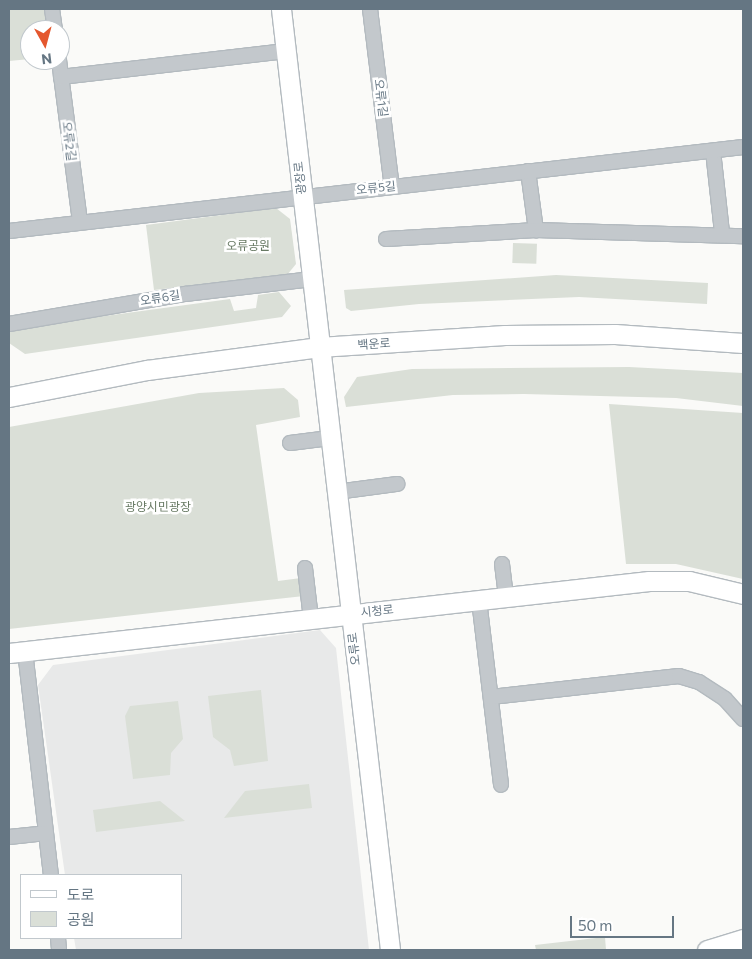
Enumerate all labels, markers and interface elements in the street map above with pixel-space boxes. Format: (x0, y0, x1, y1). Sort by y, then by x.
north arrow (20, 20, 70, 70)
text: N (41, 50, 53, 68)
street label: 오류1길 (372, 78, 390, 118)
street label: 오류2길 (59, 120, 79, 162)
street label: 광장로 (291, 161, 309, 195)
street label: 오류5길 (355, 179, 397, 197)
park label: 오류공원 (226, 239, 270, 253)
street label: 오류6길 (139, 288, 181, 308)
street label: 백운로 (357, 336, 391, 352)
park label: 광양시민광장 (125, 500, 191, 514)
street label: 시청로 (360, 602, 394, 620)
street label: 오류로 (345, 632, 363, 666)
legend (20, 874, 182, 939)
text: 도로 (67, 885, 95, 903)
scale bar (572, 906, 676, 938)
text: 공원 (67, 910, 95, 928)
text: 50 m (578, 916, 612, 934)

